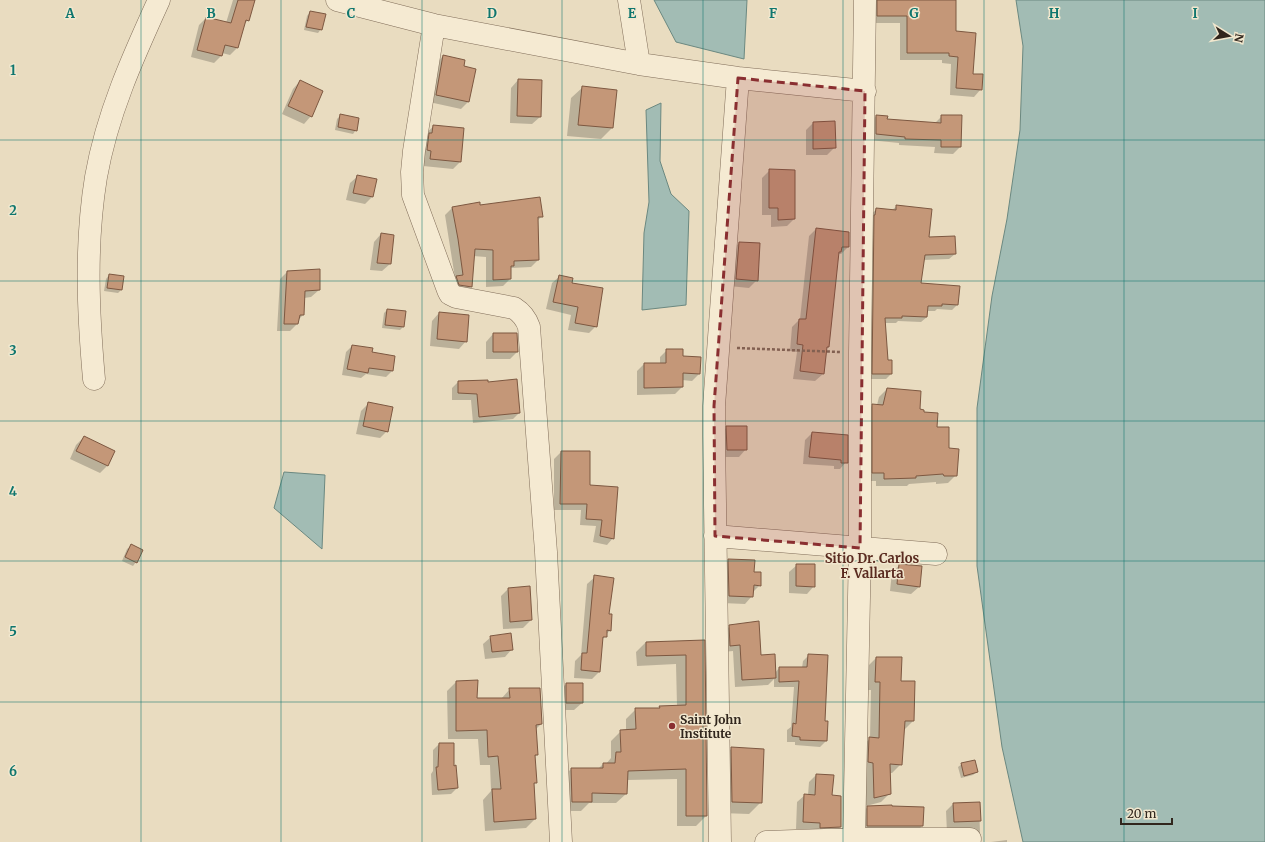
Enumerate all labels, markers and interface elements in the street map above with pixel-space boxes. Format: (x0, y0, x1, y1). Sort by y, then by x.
text: A (64, 5, 75, 22)
text: B (206, 5, 216, 22)
text: C (347, 5, 356, 22)
text: D (487, 5, 497, 22)
text: E (628, 5, 637, 22)
text: F (769, 5, 777, 22)
text: G (909, 5, 919, 22)
text: H (1049, 5, 1060, 22)
text: I (1192, 5, 1198, 22)
north arrow (1209, 16, 1249, 56)
text: N (1231, 32, 1247, 44)
text: 1 (10, 62, 16, 79)
text: 2 (9, 202, 17, 219)
text: 3 (9, 342, 17, 359)
text: 4 (9, 483, 18, 500)
district label: Sitio Dr. Carlos F. Vallarta (825, 550, 920, 582)
text: 5 (9, 623, 17, 640)
place label: Saint John Institute (680, 712, 741, 741)
marker: Saint John Institute (667, 721, 677, 731)
text: 6 (9, 763, 17, 780)
scale bar (1121, 800, 1172, 826)
text: 20 m (1127, 806, 1156, 821)

